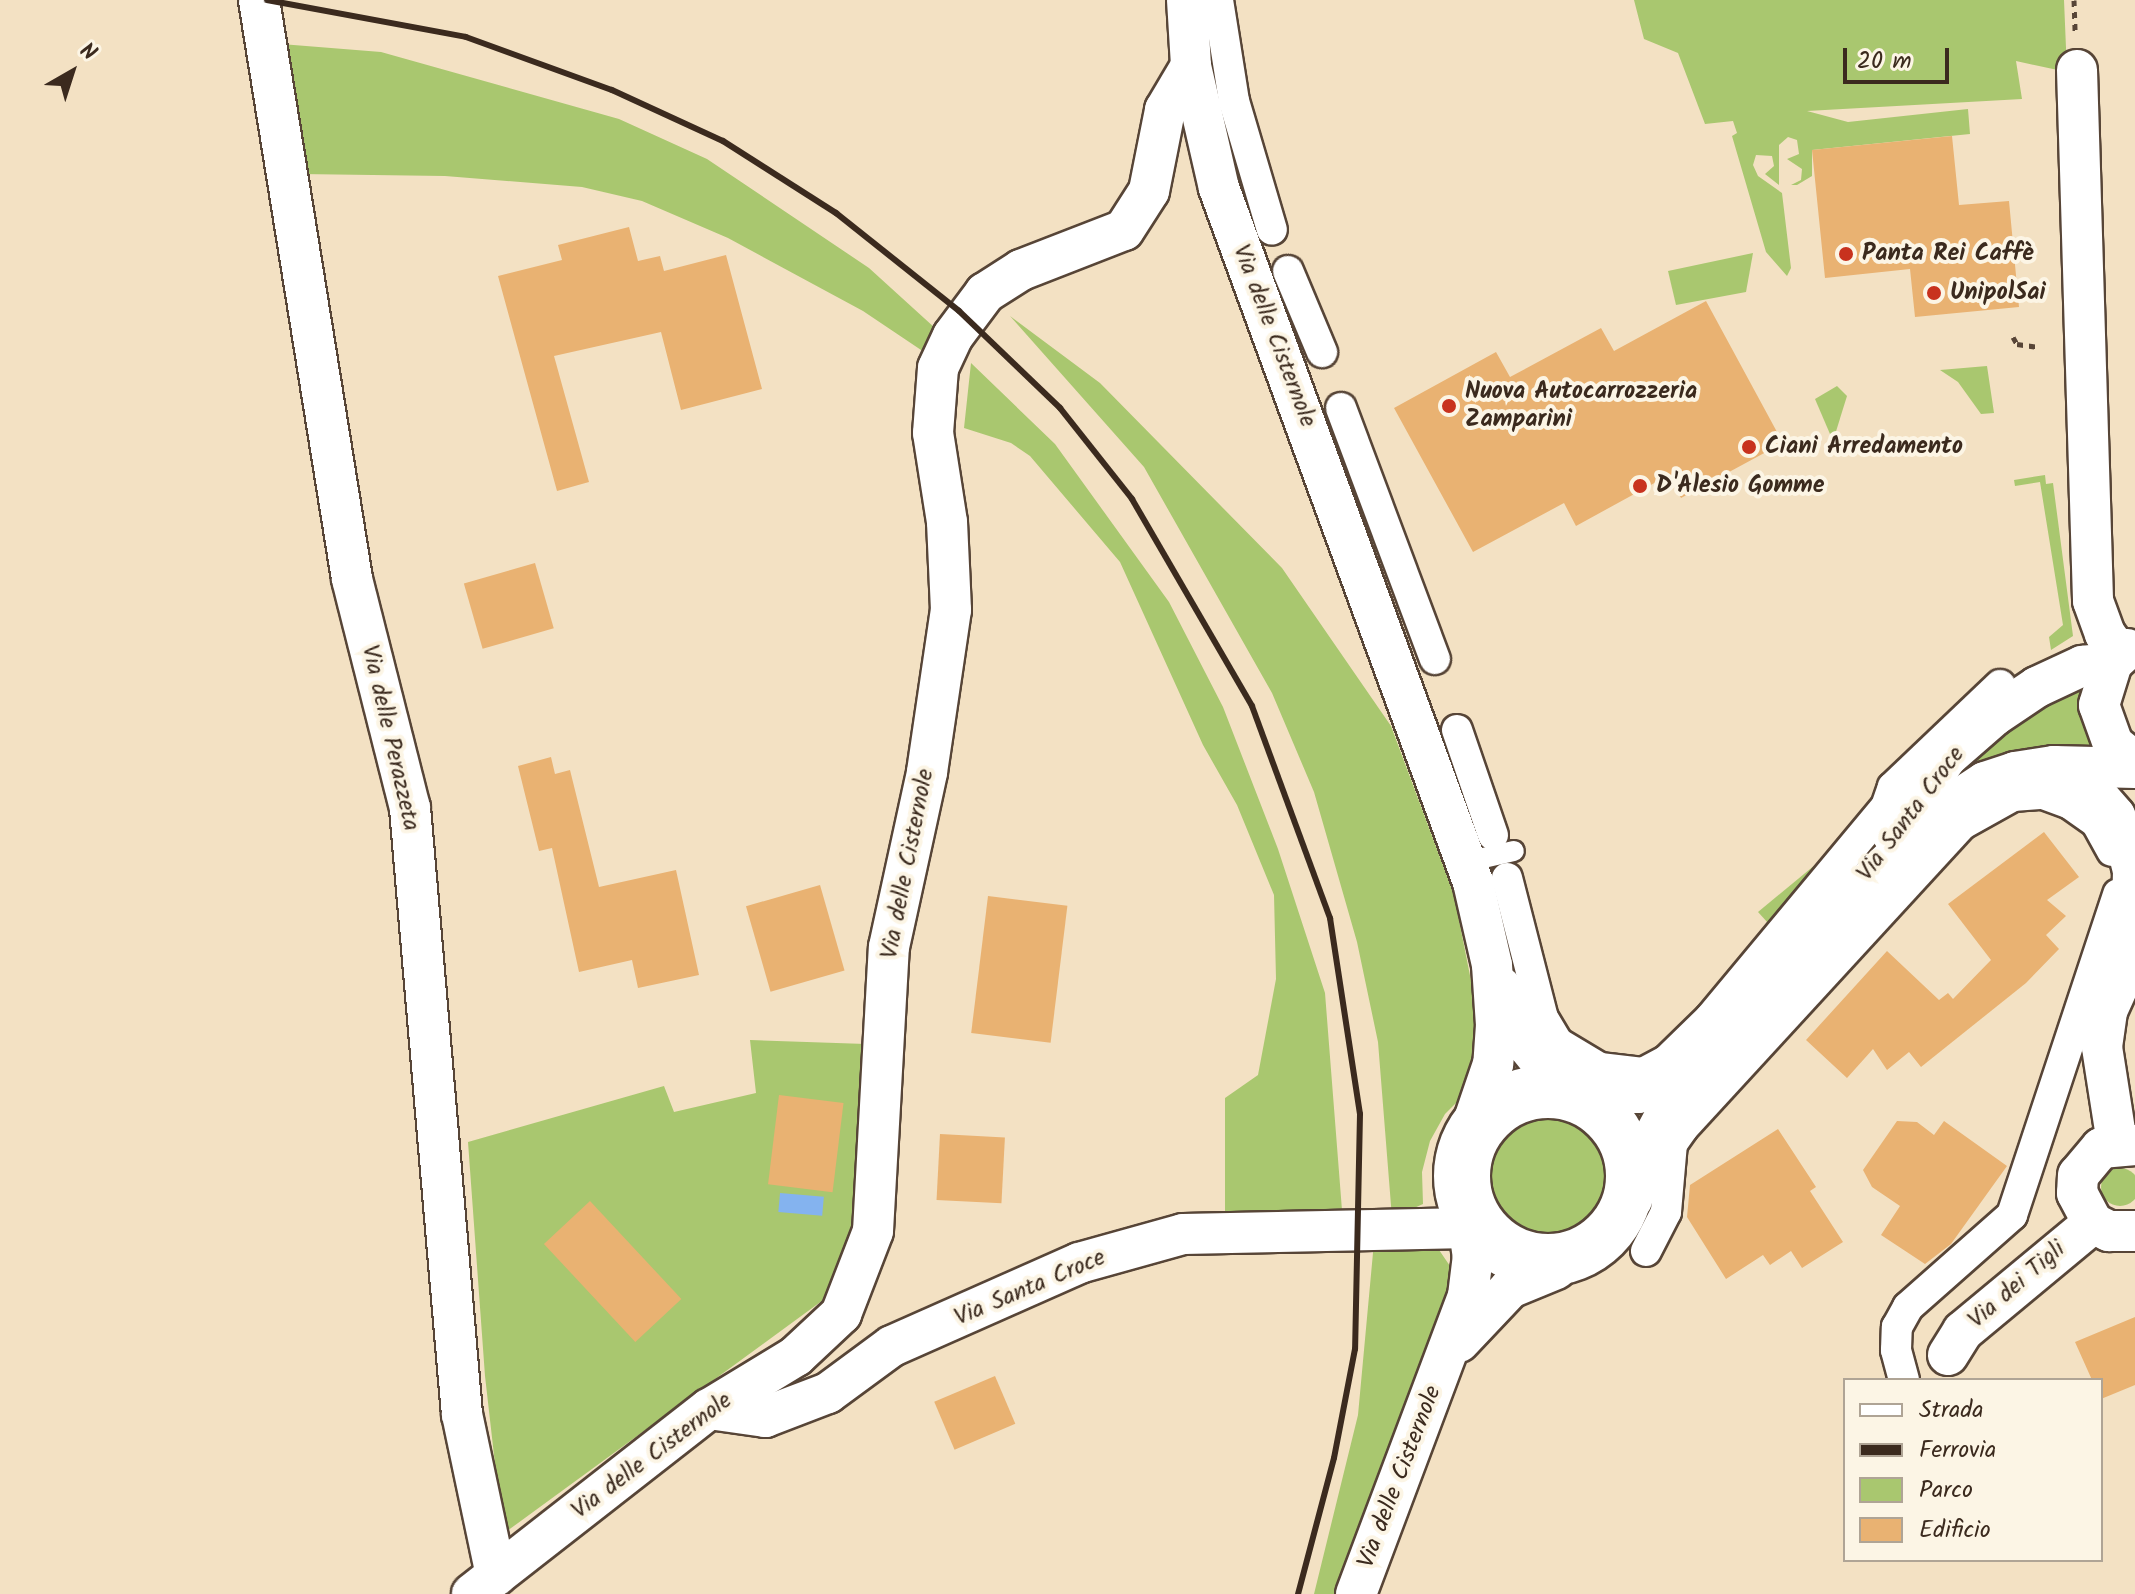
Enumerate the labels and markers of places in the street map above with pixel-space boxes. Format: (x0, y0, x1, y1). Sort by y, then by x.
place label: Panta Rei Caffè (1862, 240, 2033, 268)
marker: Panta Rei Caffè (1837, 245, 1855, 263)
place label: UnipolSai (1950, 279, 2046, 307)
marker: UnipolSai (1925, 284, 1943, 302)
place label: Nuova Autocarrozzeria Zamparini (1465, 378, 1697, 434)
marker: Nuova Autocarrozzeria Zamparini (1440, 397, 1458, 415)
place label: Ciani Arredamento (1765, 433, 1963, 461)
marker: Ciani Arredamento (1740, 438, 1758, 456)
place label: D'Alesio Gomme (1656, 472, 1824, 500)
marker: D'Alesio Gomme (1631, 477, 1649, 495)

